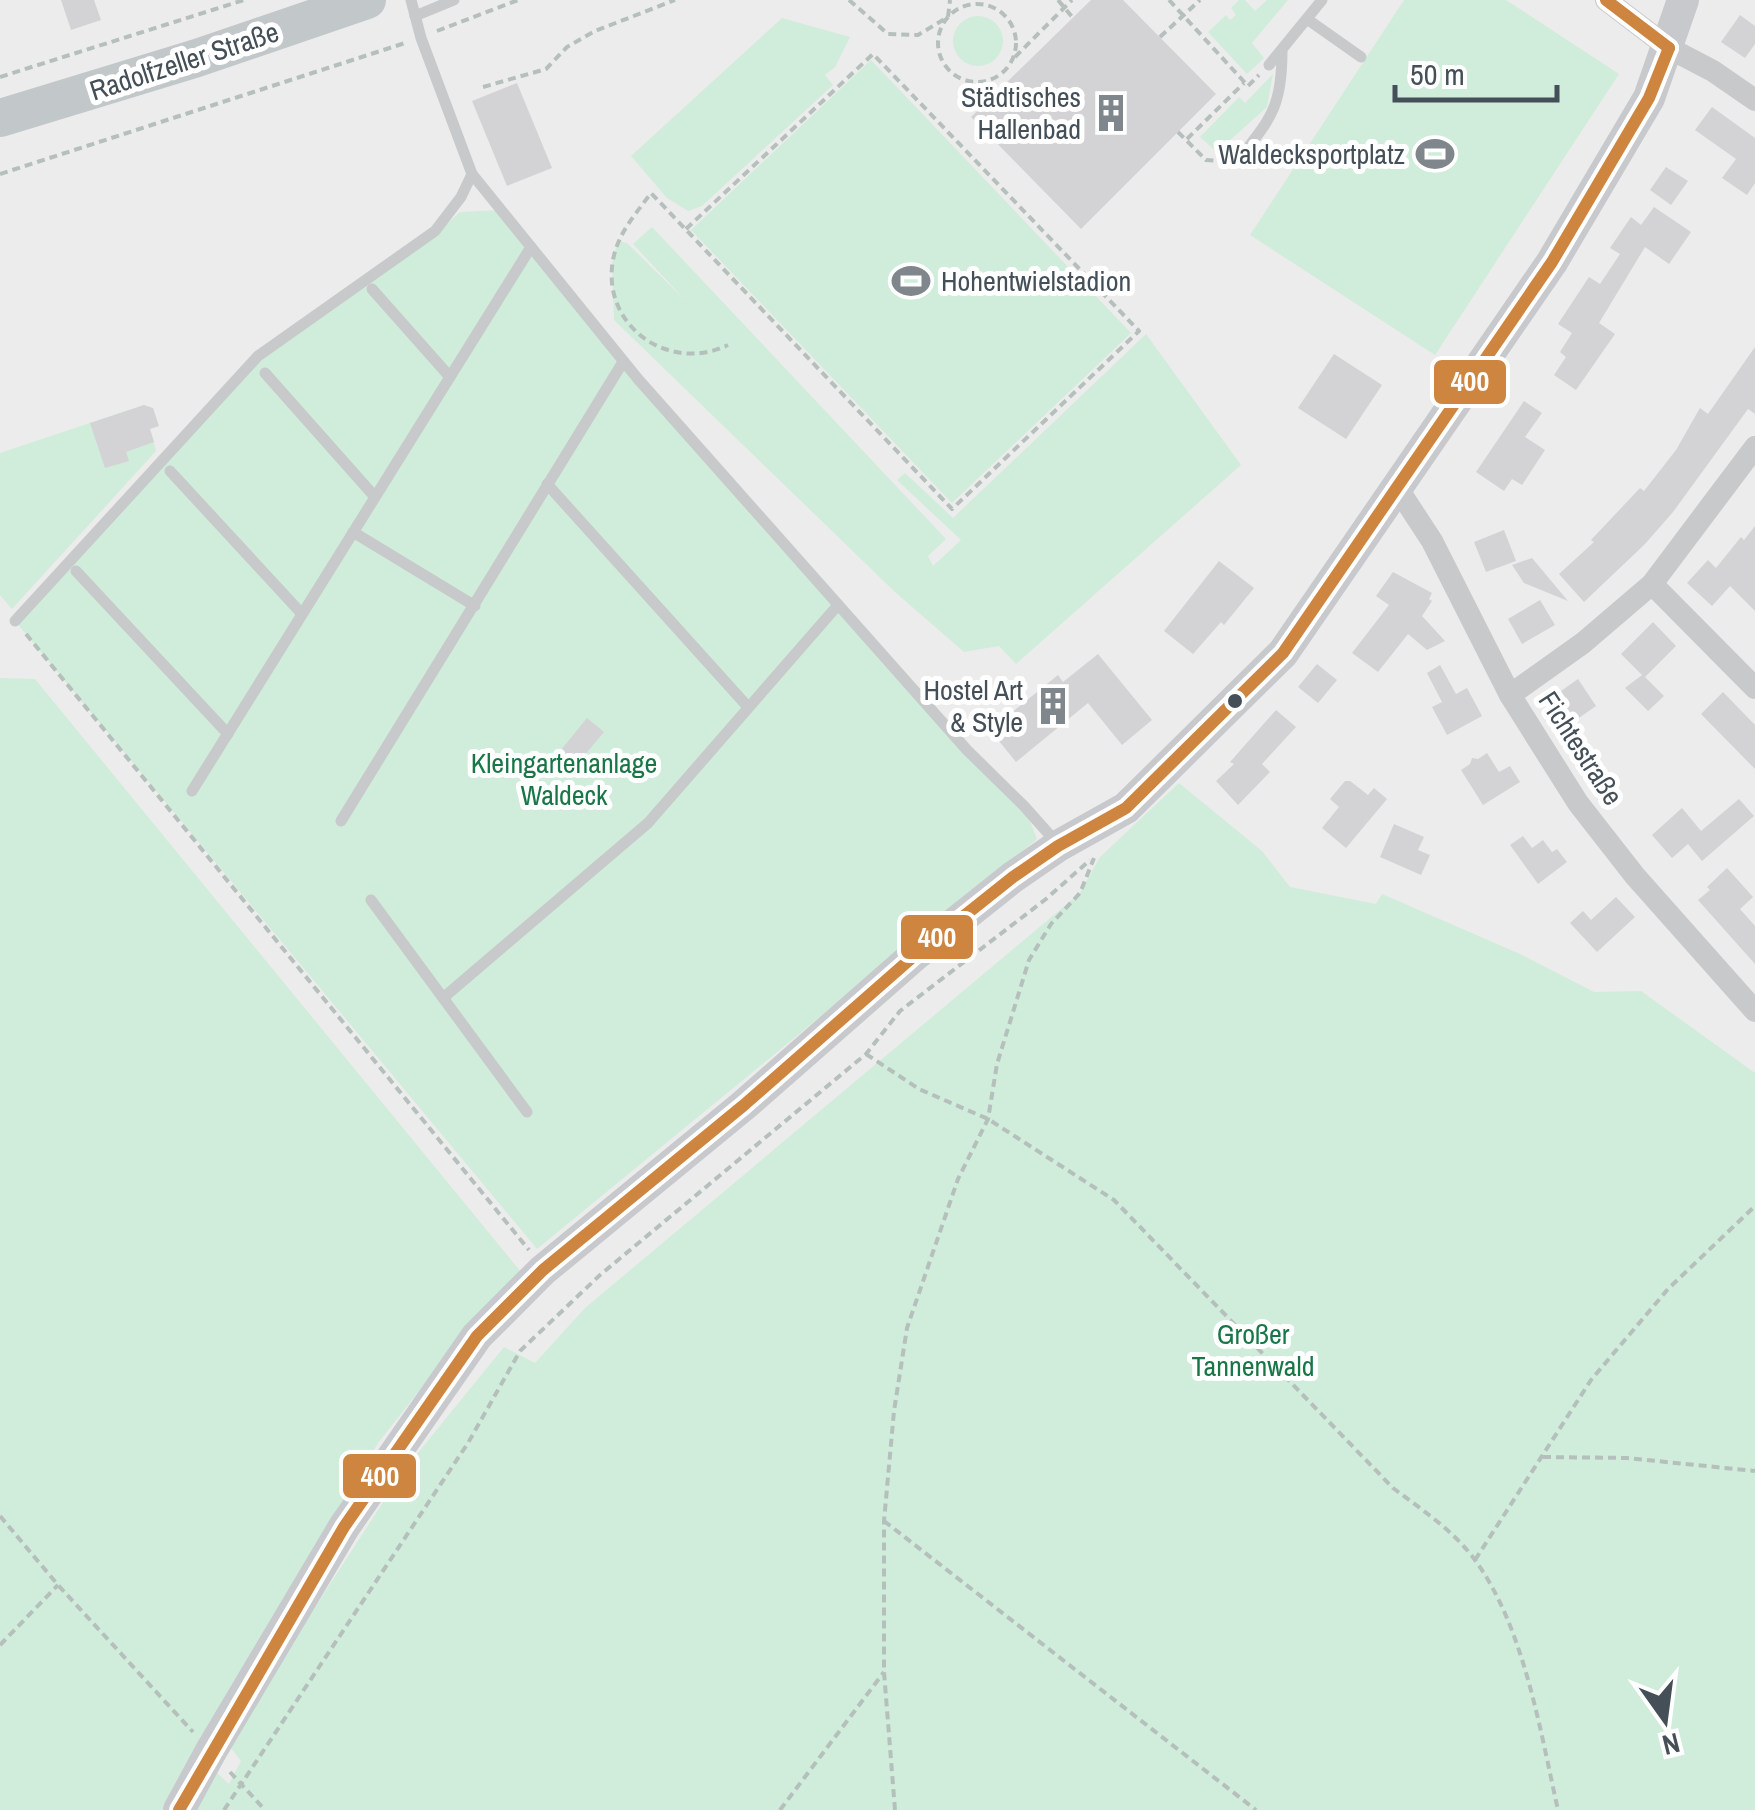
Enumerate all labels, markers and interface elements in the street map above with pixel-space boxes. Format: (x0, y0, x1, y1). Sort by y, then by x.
street label: Radolfzeller Straße (85, 13, 283, 109)
scale bar (1395, 40, 1558, 102)
text: 50 m (1410, 54, 1465, 94)
place label: Städtisches Hallenbad (961, 78, 1081, 148)
building icon: Städtisches Hallenbad (1090, 92, 1132, 134)
sports icon: Waldecksportplatz (1414, 133, 1456, 175)
place label: Waldecksportplatz (1218, 135, 1405, 173)
sports icon: Hohentwielstadion (890, 260, 932, 302)
place label: Hohentwielstadion (941, 262, 1131, 300)
line badge: 400 (1432, 358, 1508, 406)
text: 400 (1451, 362, 1489, 400)
place label: Hostel Art & Style (923, 671, 1023, 741)
street label: Fichtestraße (1530, 684, 1632, 812)
building icon: Hostel Art & Style (1032, 685, 1074, 727)
unlabelled marker (1225, 691, 1245, 711)
park label: Kleingartenanlage Waldeck (471, 744, 657, 814)
line badge: 400 (899, 913, 975, 961)
text: 400 (918, 918, 956, 956)
park label: Großer Tannenwald (1192, 1315, 1314, 1385)
line badge: 400 (341, 1452, 418, 1500)
text: 400 (361, 1457, 399, 1495)
north arrow (1615, 1670, 1715, 1770)
text: N (1658, 1724, 1684, 1765)

